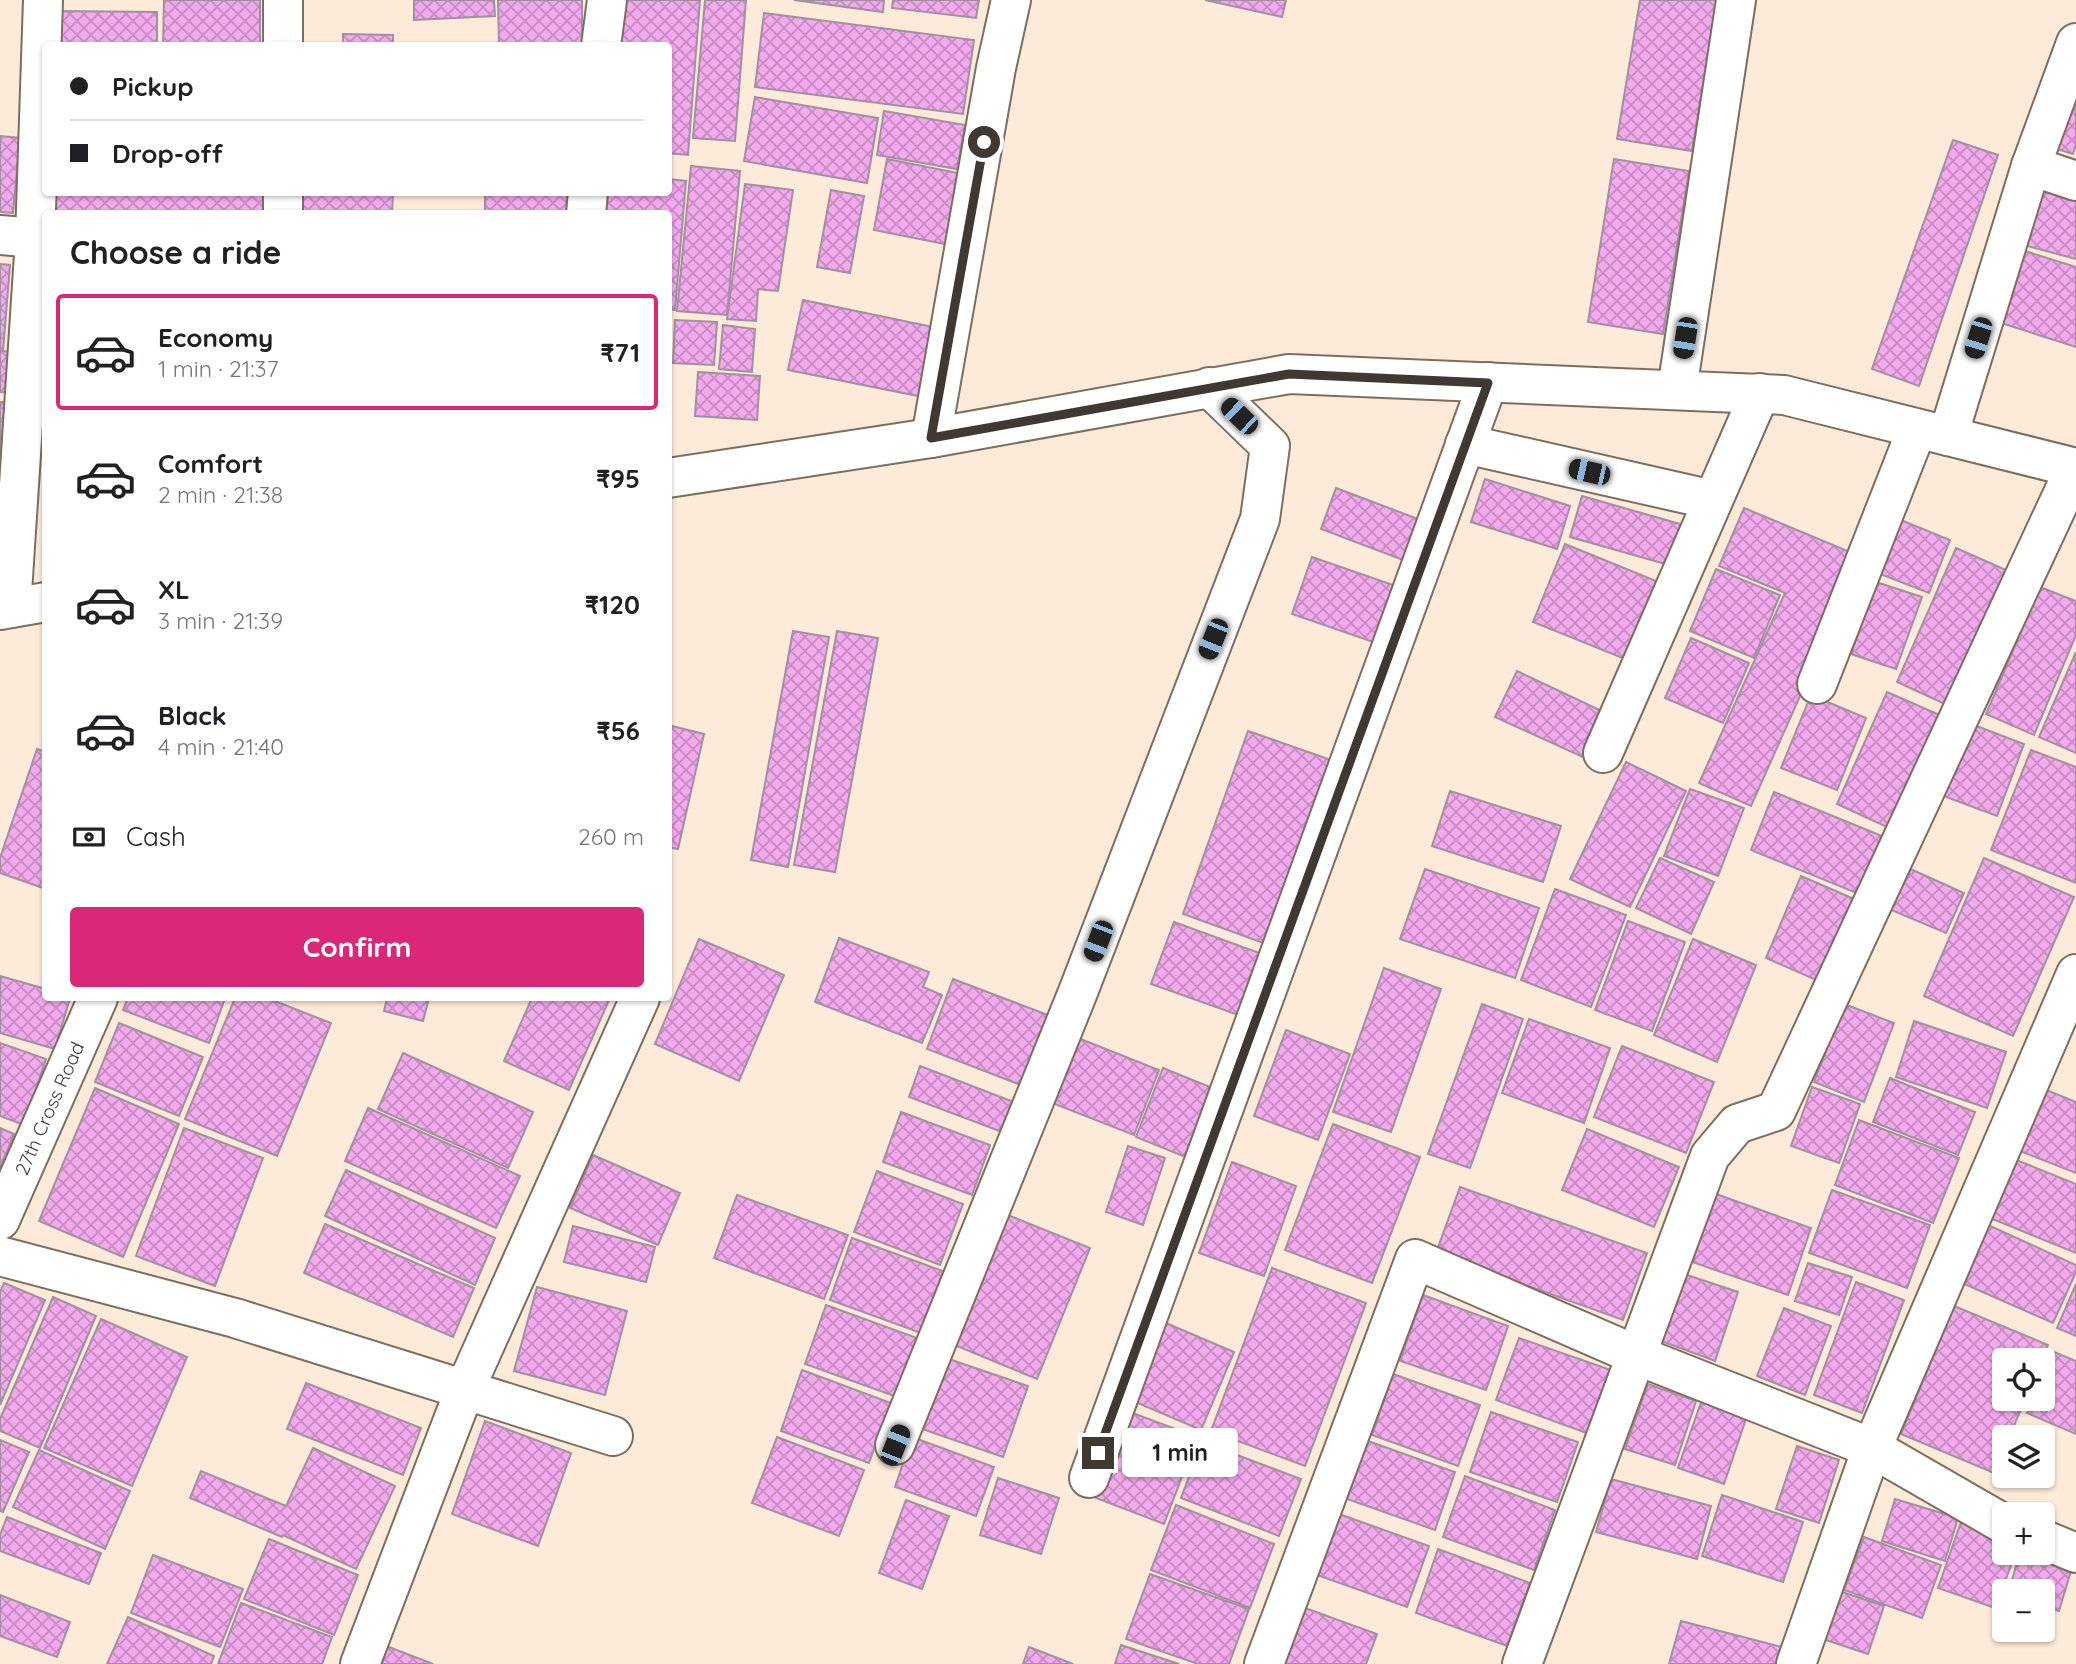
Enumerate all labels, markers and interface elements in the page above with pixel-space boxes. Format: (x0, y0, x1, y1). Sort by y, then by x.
text: Pickup (112, 70, 194, 103)
route start (968, 126, 1000, 158)
text: Drop-off (112, 137, 223, 170)
text: Choose a ride (70, 232, 282, 272)
car (1962, 315, 1995, 361)
car (1672, 316, 1699, 360)
icon: car (74, 321, 137, 384)
text: Economy (158, 321, 273, 354)
text: ₹71 (600, 336, 640, 369)
text: 1 min · 21:37 (158, 354, 278, 383)
car (1217, 394, 1262, 438)
icon: car (74, 447, 137, 510)
text: Comfort (158, 447, 263, 480)
car (1567, 457, 1612, 487)
text: ₹95 (596, 462, 640, 495)
text: 2 min · 21:38 (158, 480, 283, 509)
icon: car (74, 573, 137, 636)
text: XL (158, 573, 190, 606)
text: ₹120 (585, 588, 640, 621)
text: 3 min · 21:39 (158, 606, 283, 635)
car (1196, 616, 1231, 662)
icon: car (74, 699, 137, 762)
text: Black (158, 699, 227, 732)
text: ₹56 (596, 714, 640, 747)
text: 4 min · 21:40 (158, 732, 284, 761)
icon: cash (70, 818, 108, 856)
text: Cash (126, 820, 186, 853)
text: 260 m (578, 822, 644, 851)
button: Confirm (70, 907, 644, 987)
car (1081, 918, 1116, 964)
street label: 27th Cross Road (9, 1038, 89, 1179)
map controls (1992, 1348, 2055, 1642)
button: locate (1992, 1348, 2055, 1411)
car (878, 1422, 913, 1468)
button: layers (1992, 1425, 2055, 1488)
callout: 1 min (1122, 1428, 1238, 1478)
route end (1082, 1437, 1114, 1469)
text: 1 min (1152, 1438, 1208, 1467)
button: + (1992, 1502, 2055, 1565)
button: − (1992, 1579, 2055, 1642)

